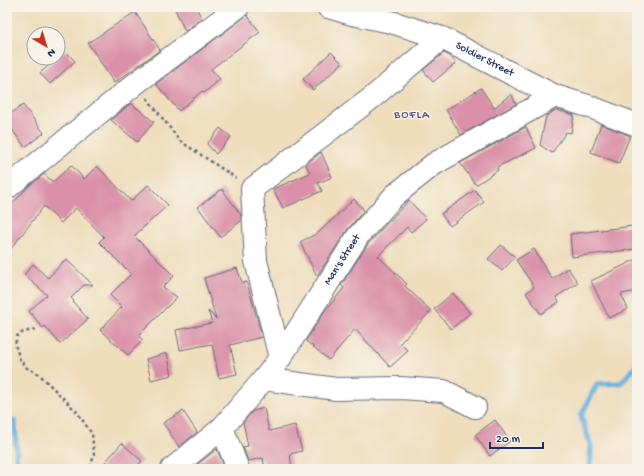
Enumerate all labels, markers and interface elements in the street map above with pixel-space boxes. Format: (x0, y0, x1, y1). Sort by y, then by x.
north arrow (26, 26, 66, 66)
street label: Soldier Street (453, 40, 517, 80)
text: N (44, 45, 57, 59)
district label: BOFLA (393, 109, 430, 123)
street label: Man's Street (322, 231, 364, 288)
scale bar (490, 424, 543, 450)
text: 20 m (496, 433, 521, 447)

